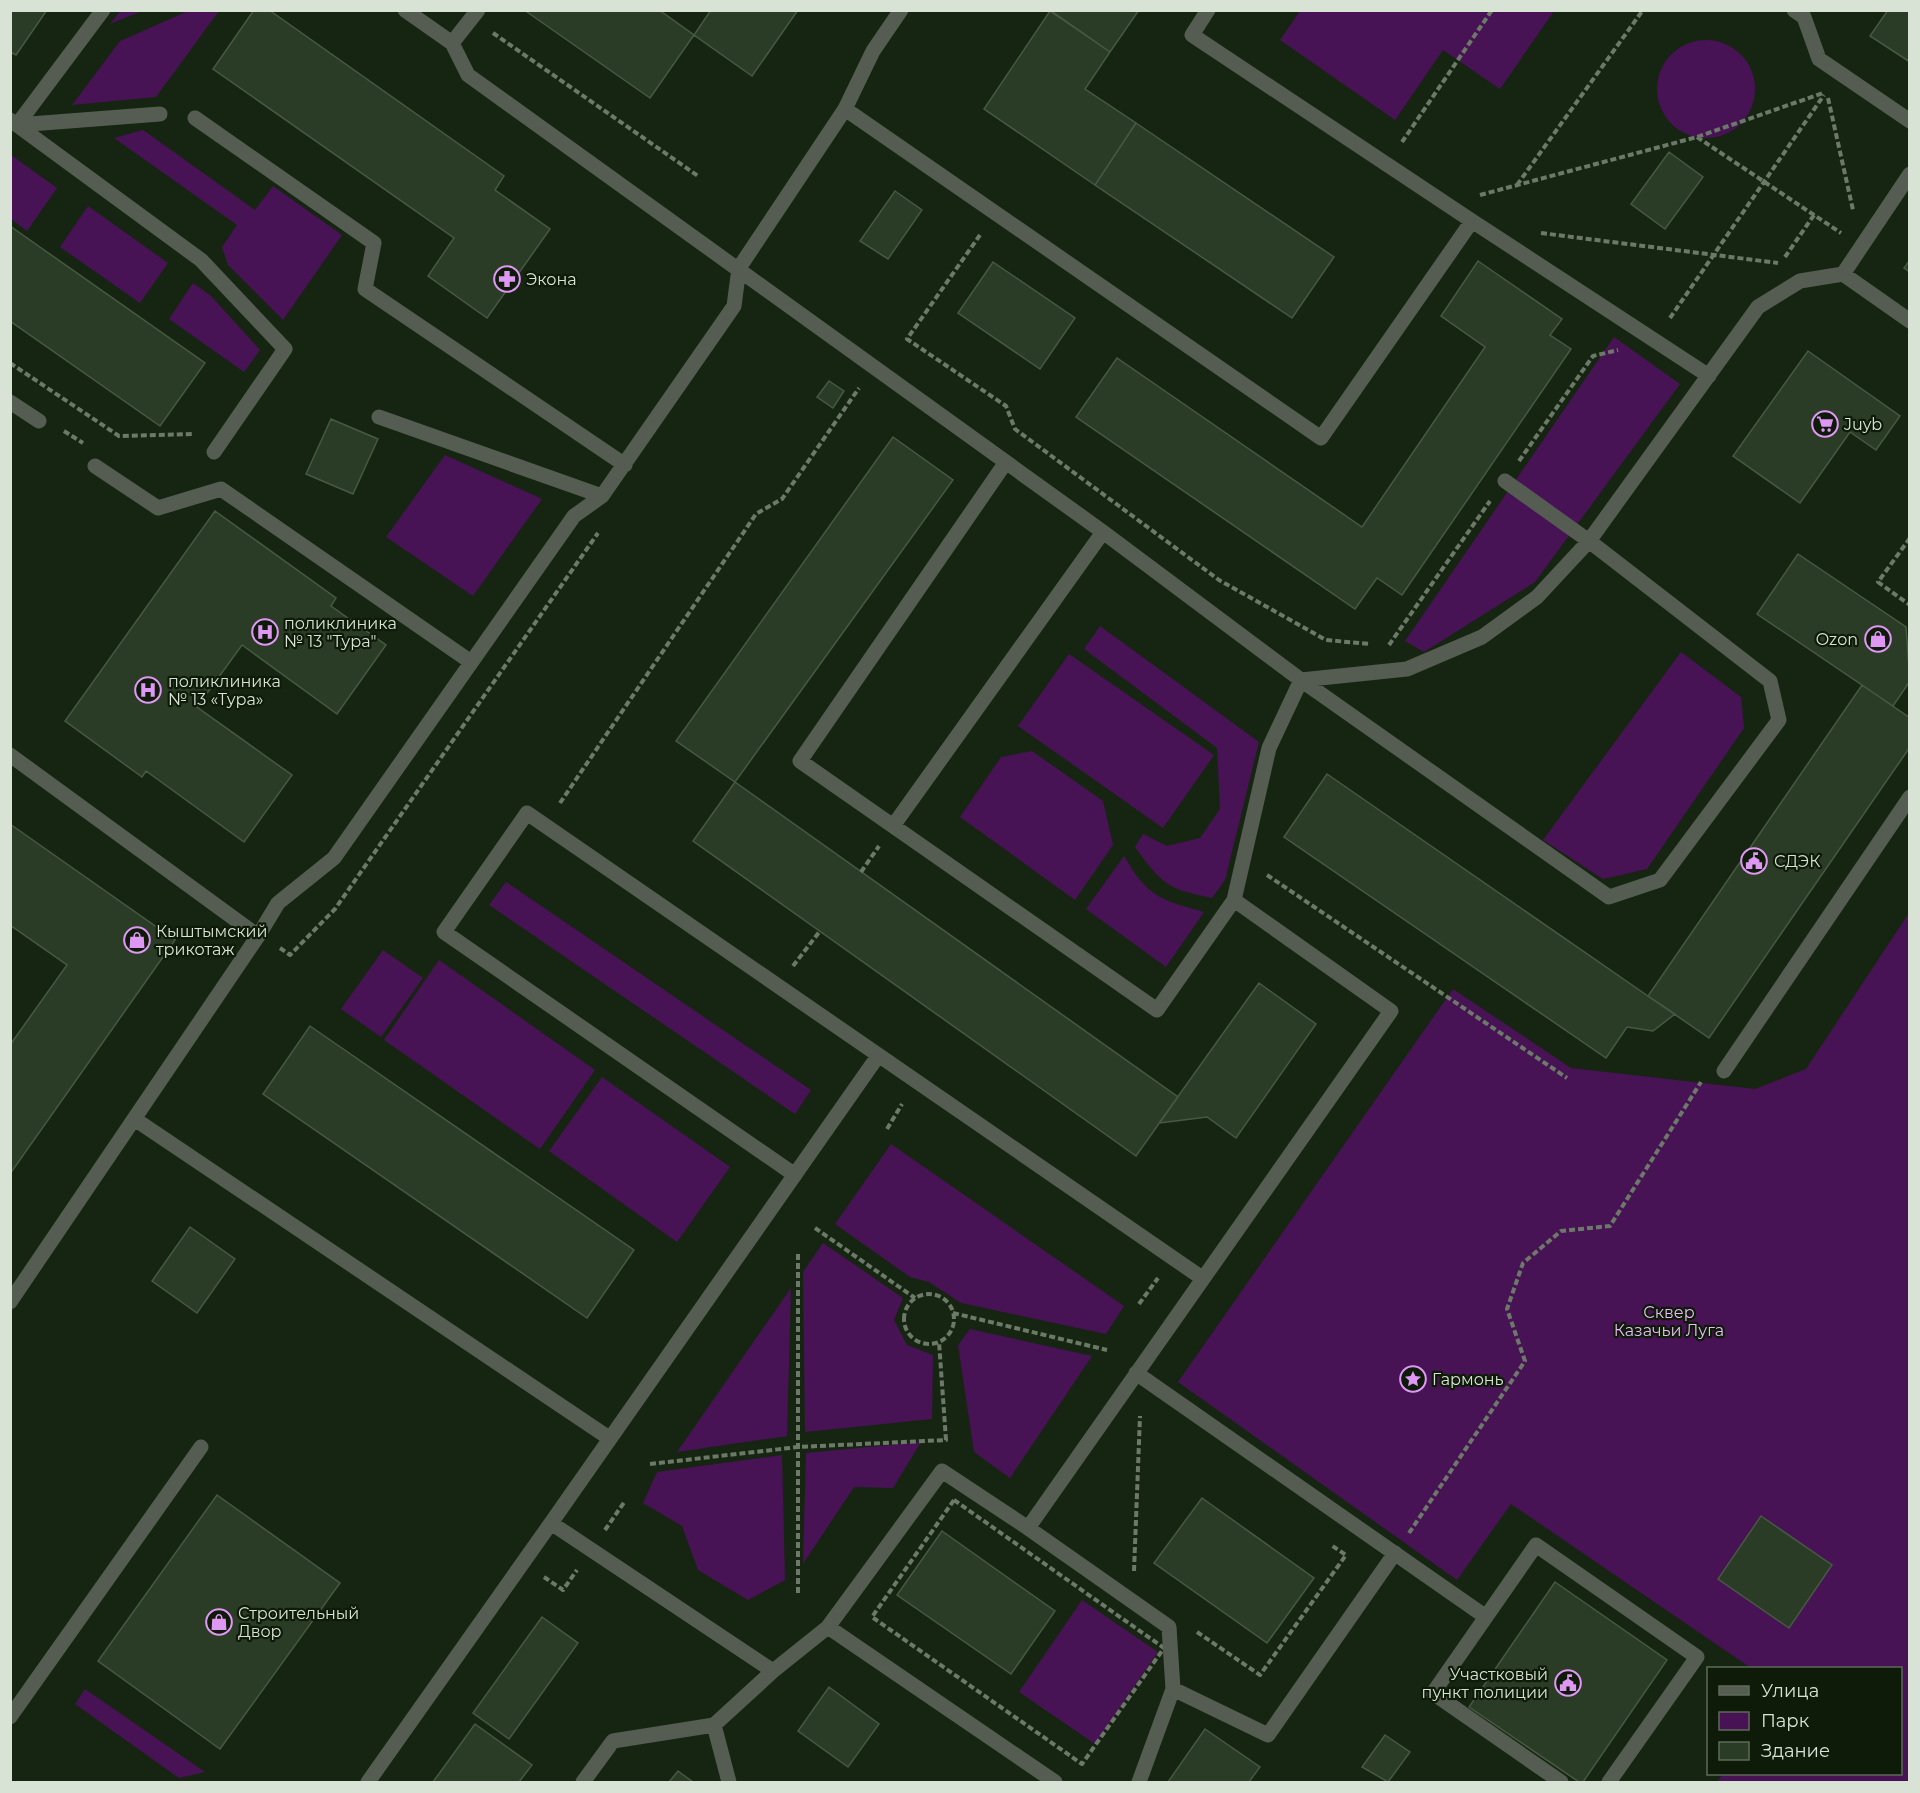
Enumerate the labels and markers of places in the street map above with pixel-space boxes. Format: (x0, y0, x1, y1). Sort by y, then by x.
pharmacy icon: Экона (492, 264, 522, 294)
place label: Экона (526, 270, 577, 289)
supermarket icon: Juyb (1810, 409, 1840, 439)
place label: Juyb (1843, 415, 1882, 434)
place label: поликлиника № 13 "Тура" (284, 614, 397, 651)
hospital icon: поликлиника № 13 "Тура" (250, 617, 280, 647)
shop icon: Ozon (1863, 624, 1893, 654)
place label: Ozon (1816, 630, 1858, 649)
place label: поликлиника № 13 «Тура» (168, 672, 281, 709)
hospital icon: поликлиника № 13 «Тура» (133, 675, 163, 705)
public building icon: СДЭК (1739, 846, 1769, 876)
place label: СДЭК (1774, 852, 1820, 871)
place label: Кыштымский трикотаж (156, 922, 268, 959)
shop icon: Кыштымский трикотаж (122, 925, 152, 955)
place icon: Гармонь (1398, 1364, 1428, 1394)
place label: Гармонь (1432, 1370, 1504, 1389)
place label: Строительный Двор (238, 1604, 359, 1641)
shop icon: Строительный Двор (204, 1607, 234, 1637)
place label: Участковый пункт полиции (1422, 1665, 1548, 1702)
public building icon: Участковый пункт полиции (1553, 1668, 1583, 1698)

